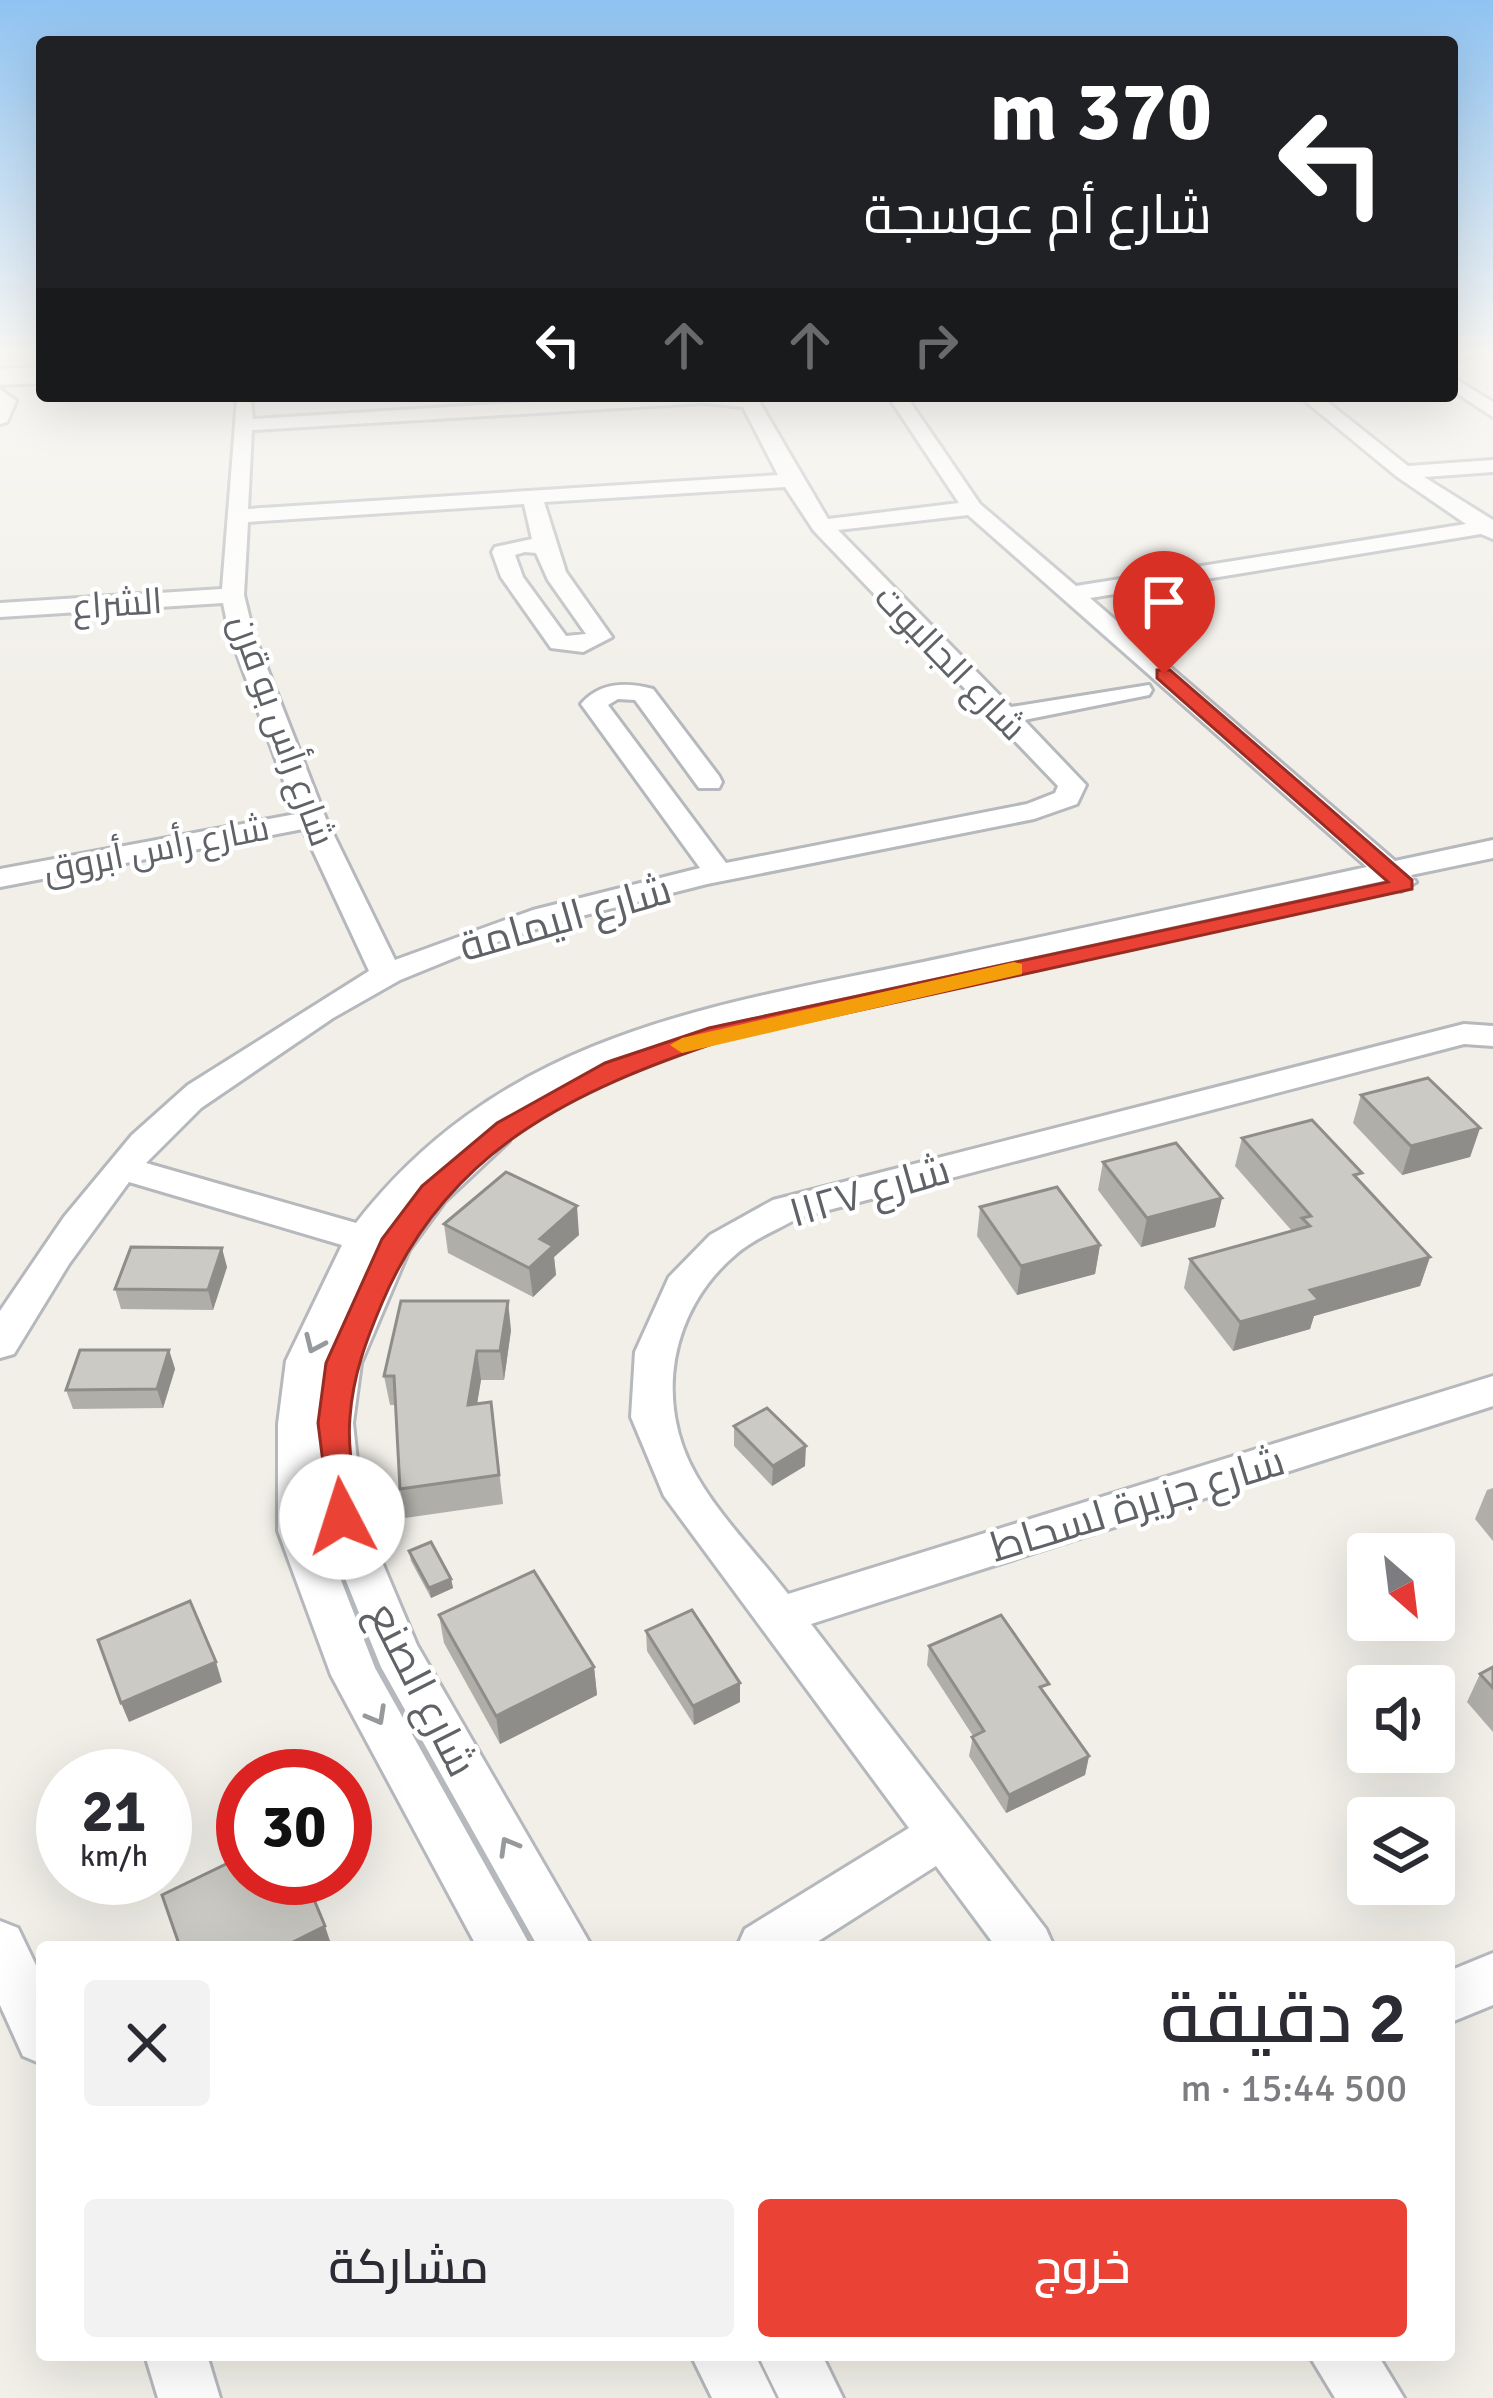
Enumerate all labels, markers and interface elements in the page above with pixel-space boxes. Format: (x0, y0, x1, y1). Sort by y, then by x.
text: 370 m (990, 60, 1212, 164)
icon: left (1254, 84, 1410, 240)
text: شارع أم عوسجة (864, 182, 1212, 249)
icon: left (525, 312, 591, 378)
icon: ahead (651, 312, 717, 378)
icon: ahead (777, 312, 843, 378)
icon: right (903, 312, 969, 378)
pin (1113, 551, 1215, 674)
icon: arrive (1131, 569, 1197, 635)
street label: شارع الجالبوت (864, 576, 1035, 751)
street label: الشراع (70, 579, 164, 631)
street label: شارع رأس بو قرن (218, 608, 345, 853)
street label: شارع رأس أبروق (39, 805, 273, 894)
street label: شارع اليمامة (454, 864, 677, 974)
street label: شارع ١١٢٧ (783, 1144, 956, 1240)
one-way arrow (305, 1332, 329, 1353)
street label: شارع جزيرة لسحاط (984, 1435, 1291, 1574)
position arrow (279, 1454, 405, 1580)
north arrow (1347, 1533, 1455, 1641)
map controls (1347, 1533, 1455, 1905)
street label: شارع الصنع (355, 1594, 487, 1786)
button: sound (1347, 1665, 1455, 1773)
one-way arrow (362, 1703, 385, 1724)
speed limit sign: 30 (216, 1749, 372, 1905)
text: 21 (82, 1775, 146, 1849)
button: layers (1347, 1797, 1455, 1905)
one-way arrow (499, 1837, 522, 1858)
text: km/h (80, 1838, 148, 1875)
text: 2 دقيقة (1161, 1974, 1407, 2063)
button: close (84, 1980, 210, 2106)
text: 500 m · 15:44 (1180, 2064, 1407, 2112)
button: مشاركة (84, 2199, 734, 2337)
button: خروج (758, 2199, 1407, 2337)

